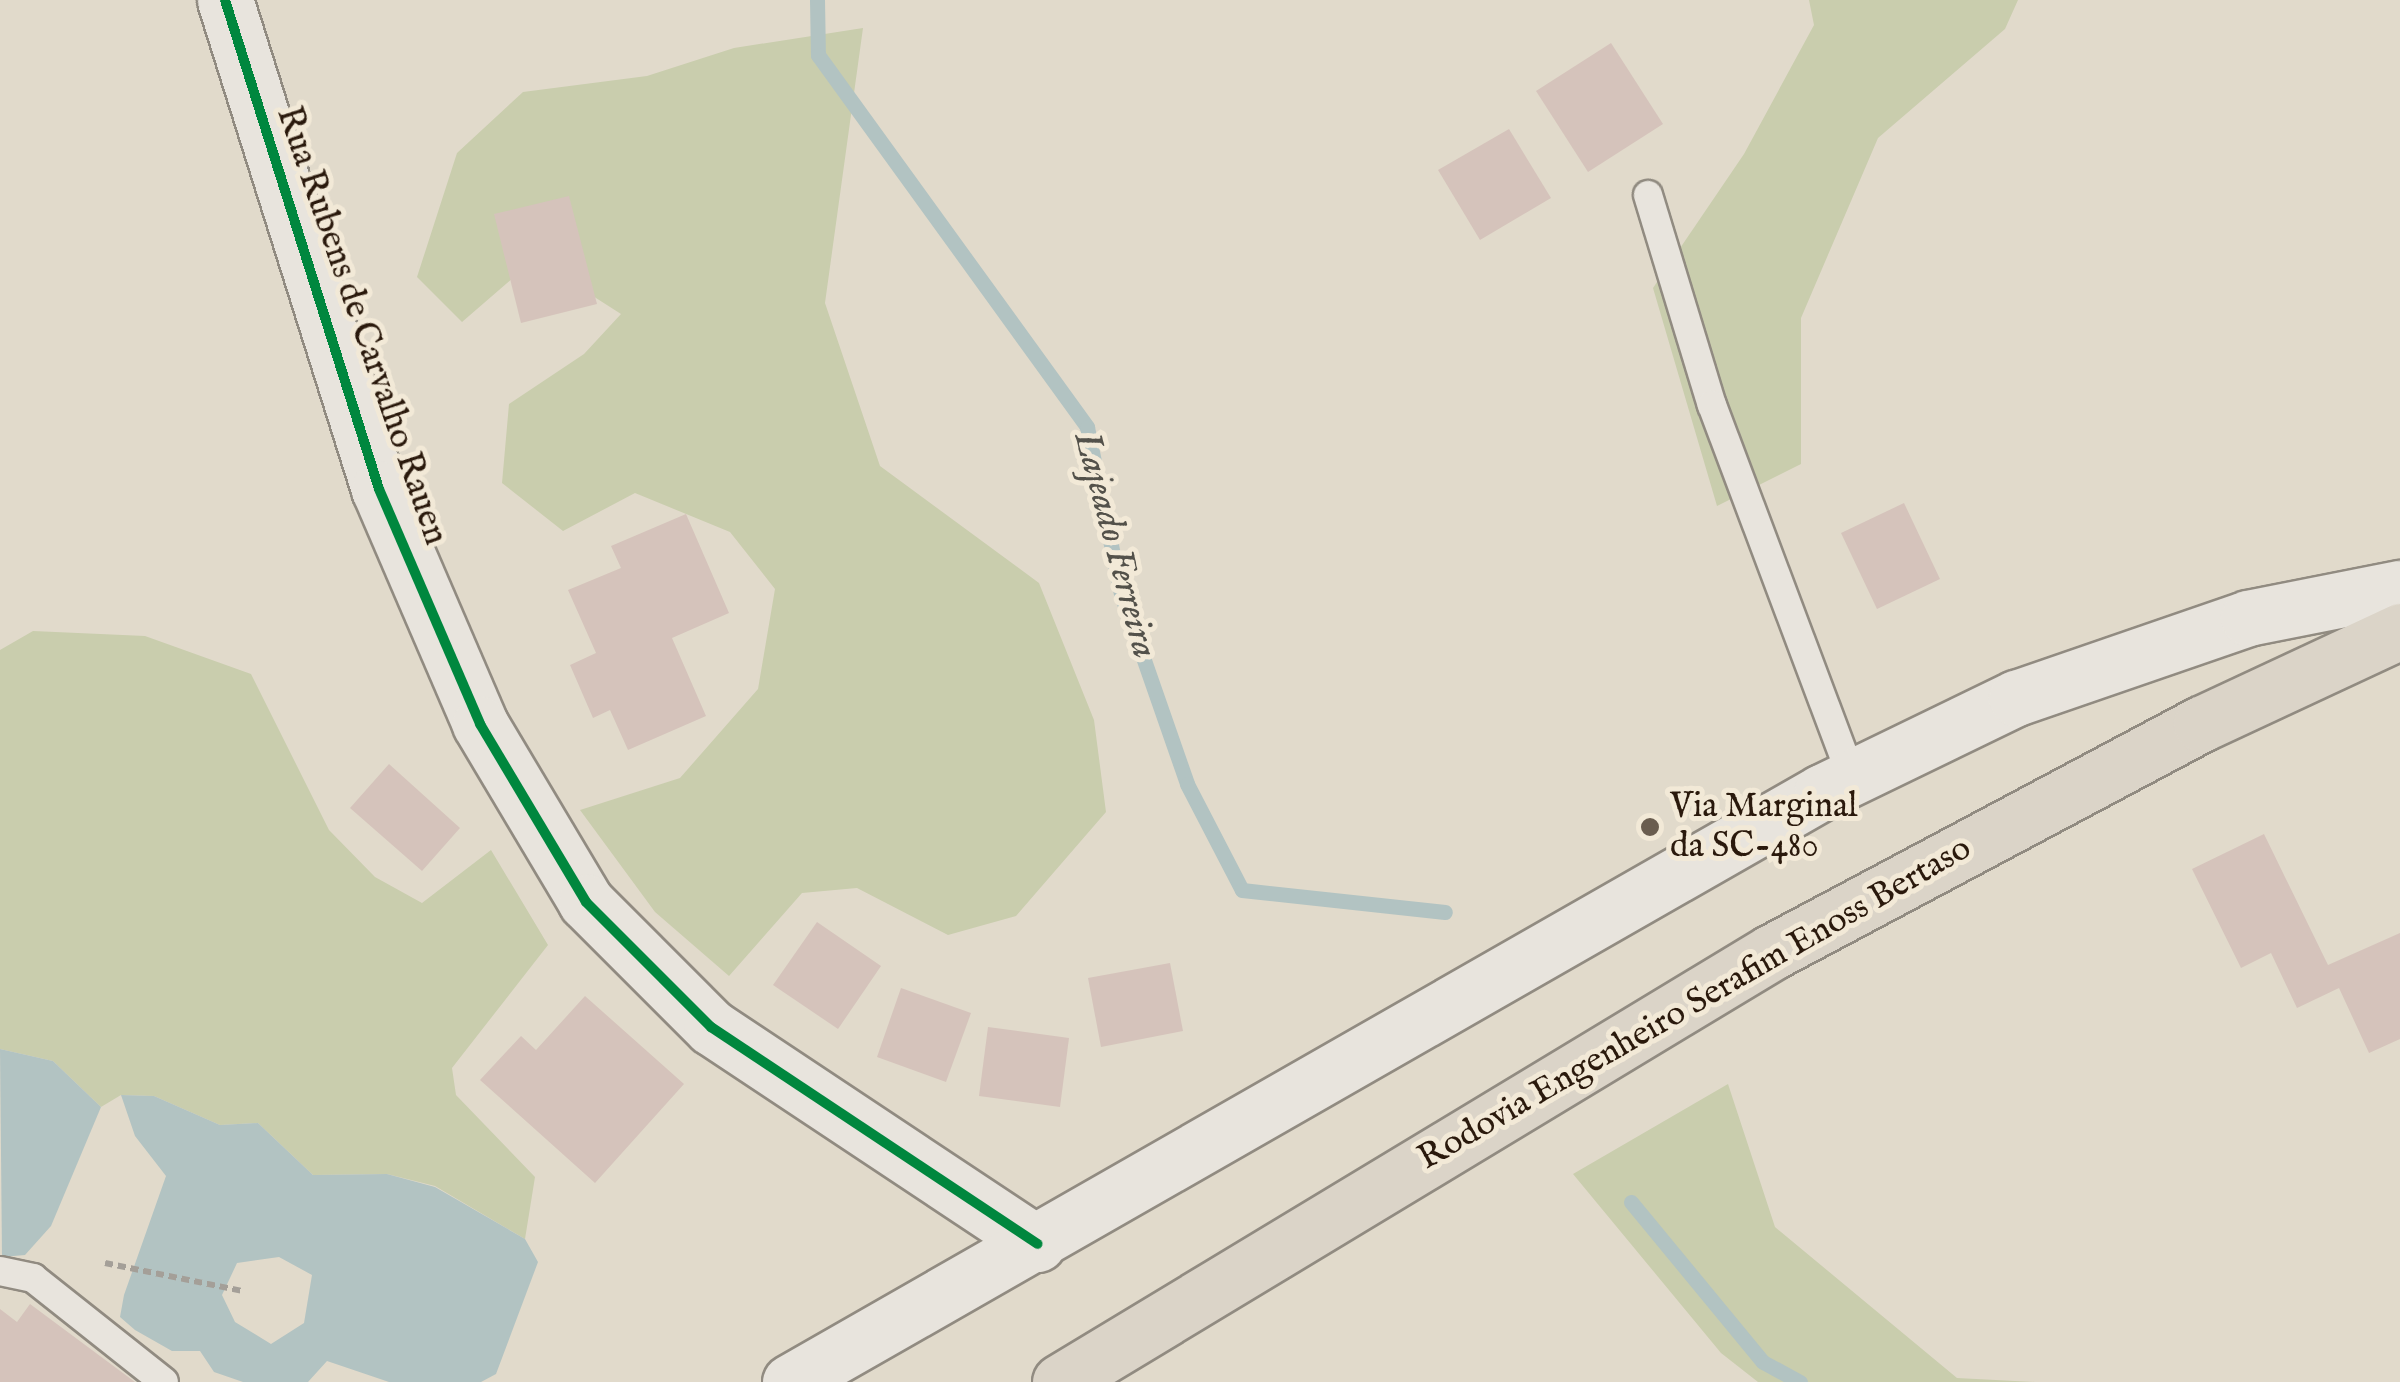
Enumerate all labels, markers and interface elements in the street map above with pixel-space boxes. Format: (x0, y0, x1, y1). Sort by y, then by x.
street label: Rua Rubens de Carvalho Rauen (266, 102, 456, 550)
water label: Lajeado Ferreira (1062, 427, 1166, 663)
place label: Via Marginal da SC-480 (1670, 786, 1858, 868)
marker: Via Marginal da SC-480 (1639, 816, 1661, 838)
street label: Rodovia Engenheiro Serafim Enoss Bertaso (1411, 828, 1979, 1180)

